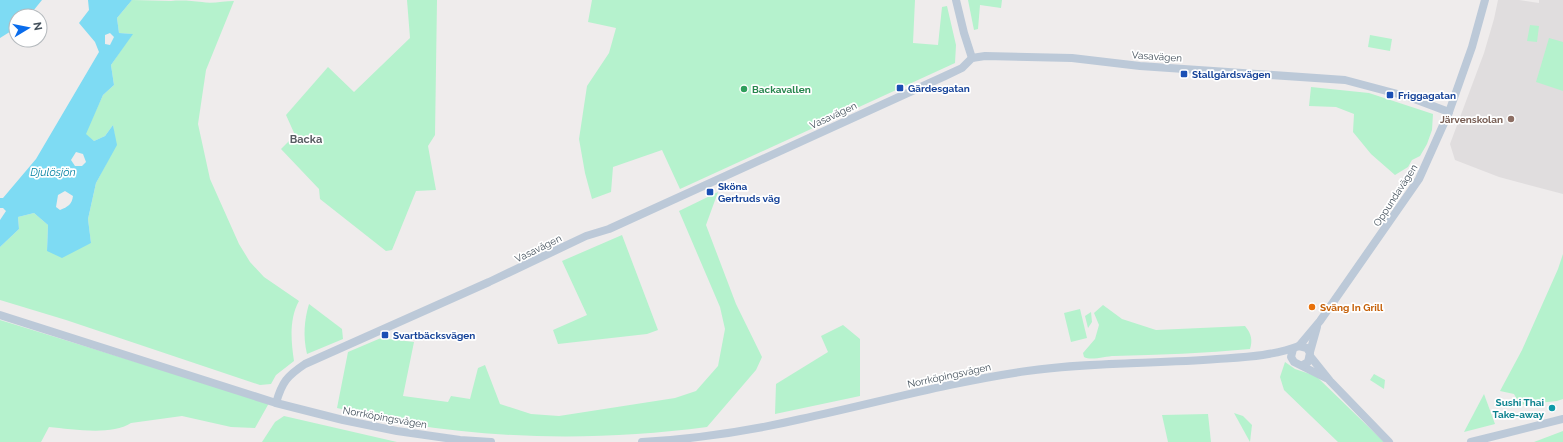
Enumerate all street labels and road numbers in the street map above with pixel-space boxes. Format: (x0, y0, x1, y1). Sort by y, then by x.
street label: Vasavägen (1131, 49, 1183, 64)
street label: Vasavägen (808, 100, 859, 131)
street label: Oppundavägen (1371, 162, 1420, 228)
street label: Vasavägen (513, 232, 563, 264)
street label: Norrköpingsvägen (906, 361, 992, 390)
street label: Norrköpingsvägen (342, 405, 428, 430)

